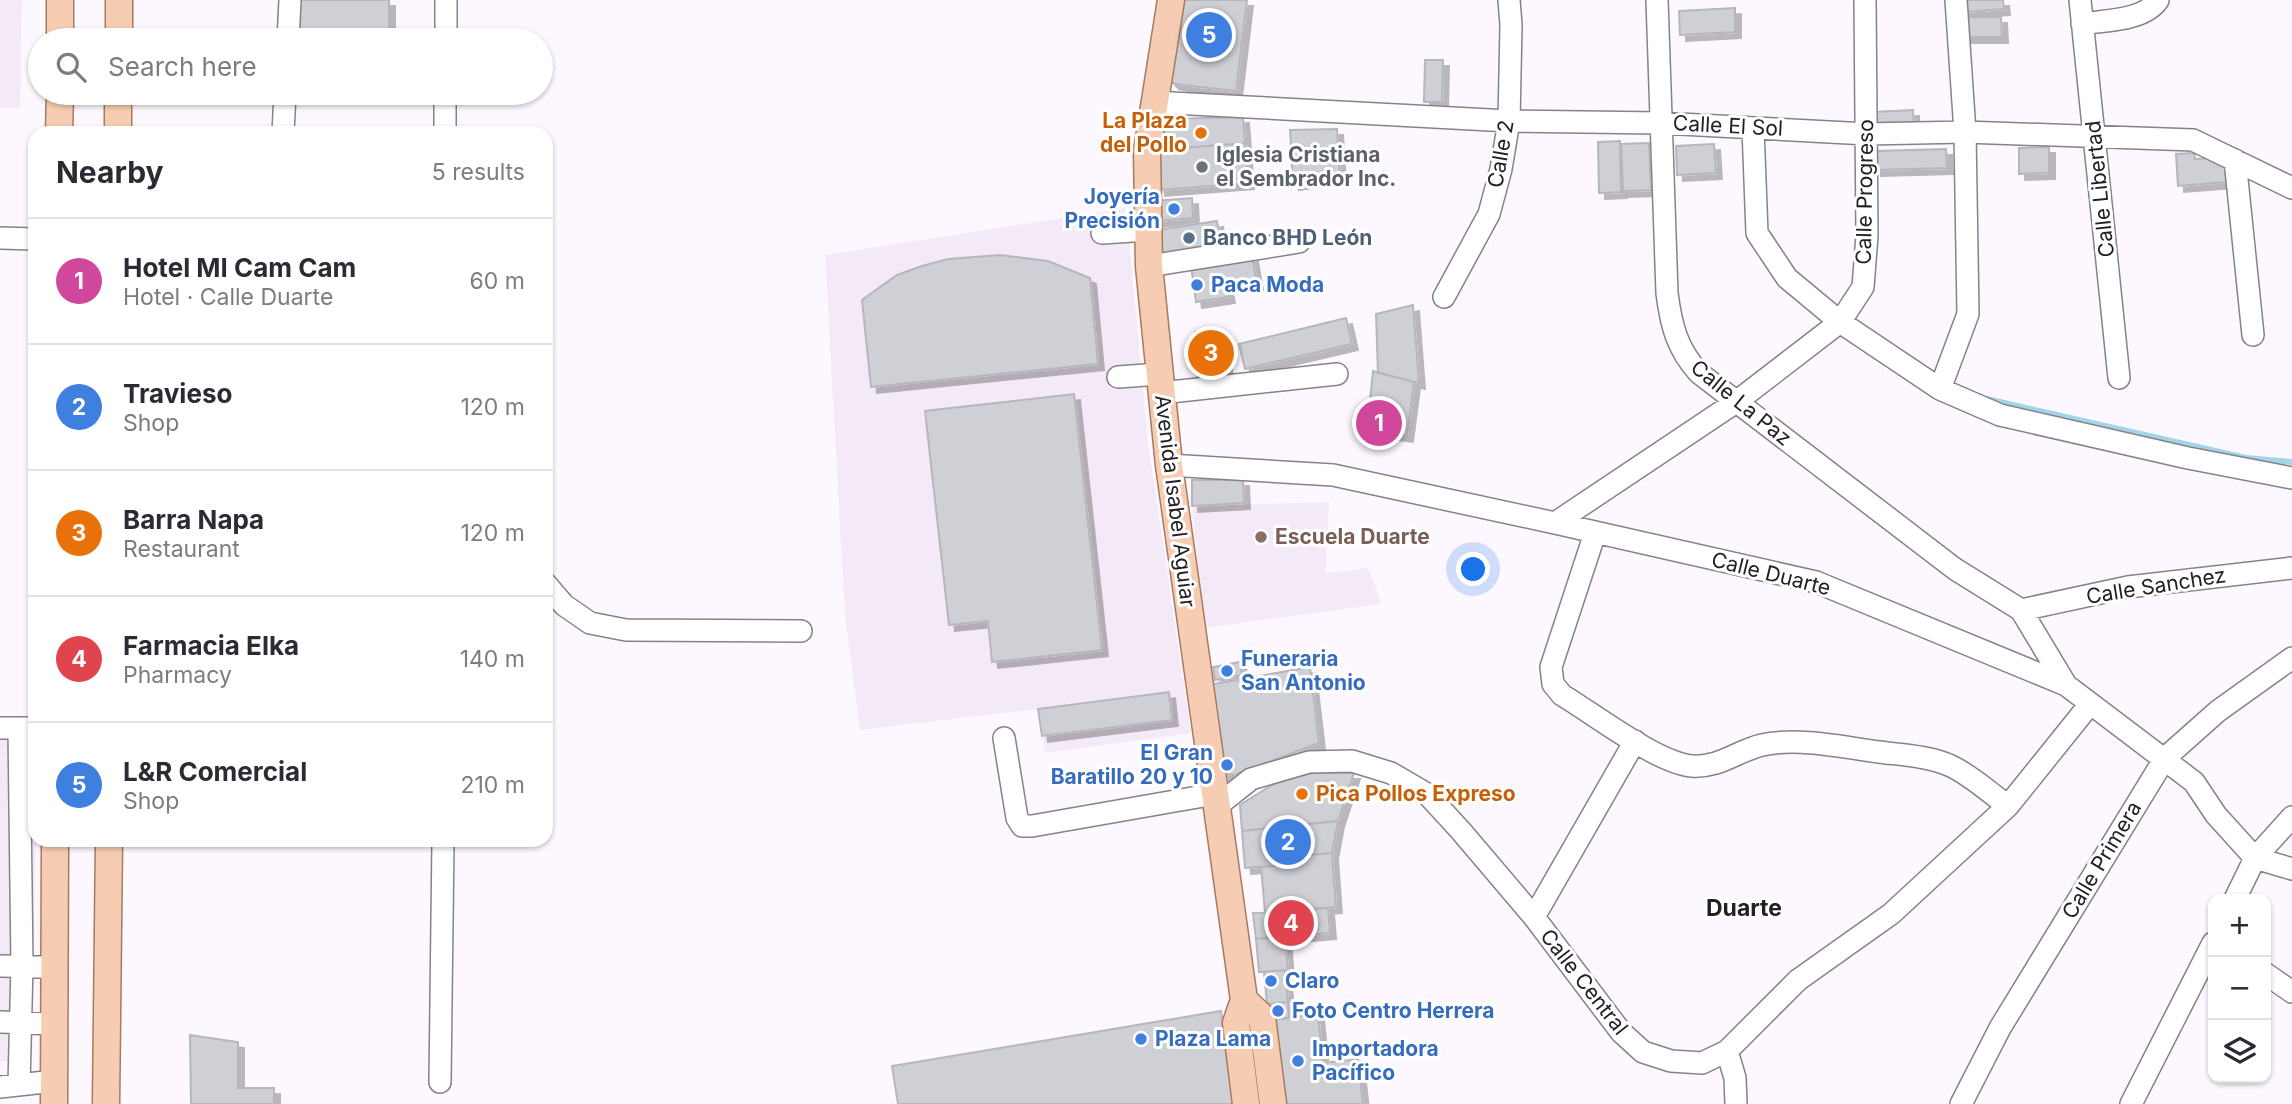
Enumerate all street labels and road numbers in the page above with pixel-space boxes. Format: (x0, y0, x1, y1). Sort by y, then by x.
street label: Calle El Sol (1672, 110, 1784, 141)
street label: Calle 2 (1482, 118, 1519, 190)
street label: Calle Progreso (1851, 119, 1878, 265)
street label: Calle Libertad (2080, 119, 2119, 259)
street label: Calle La Paz (1686, 355, 1797, 451)
street label: Avenida Isabel Aguiar (1150, 393, 1201, 609)
street label: Calle Duarte (1709, 547, 1833, 600)
street label: Calle Sanchez (2084, 562, 2228, 609)
street label: Calle Primera (2057, 797, 2146, 923)
street label: Calle Central (1535, 924, 1633, 1039)

